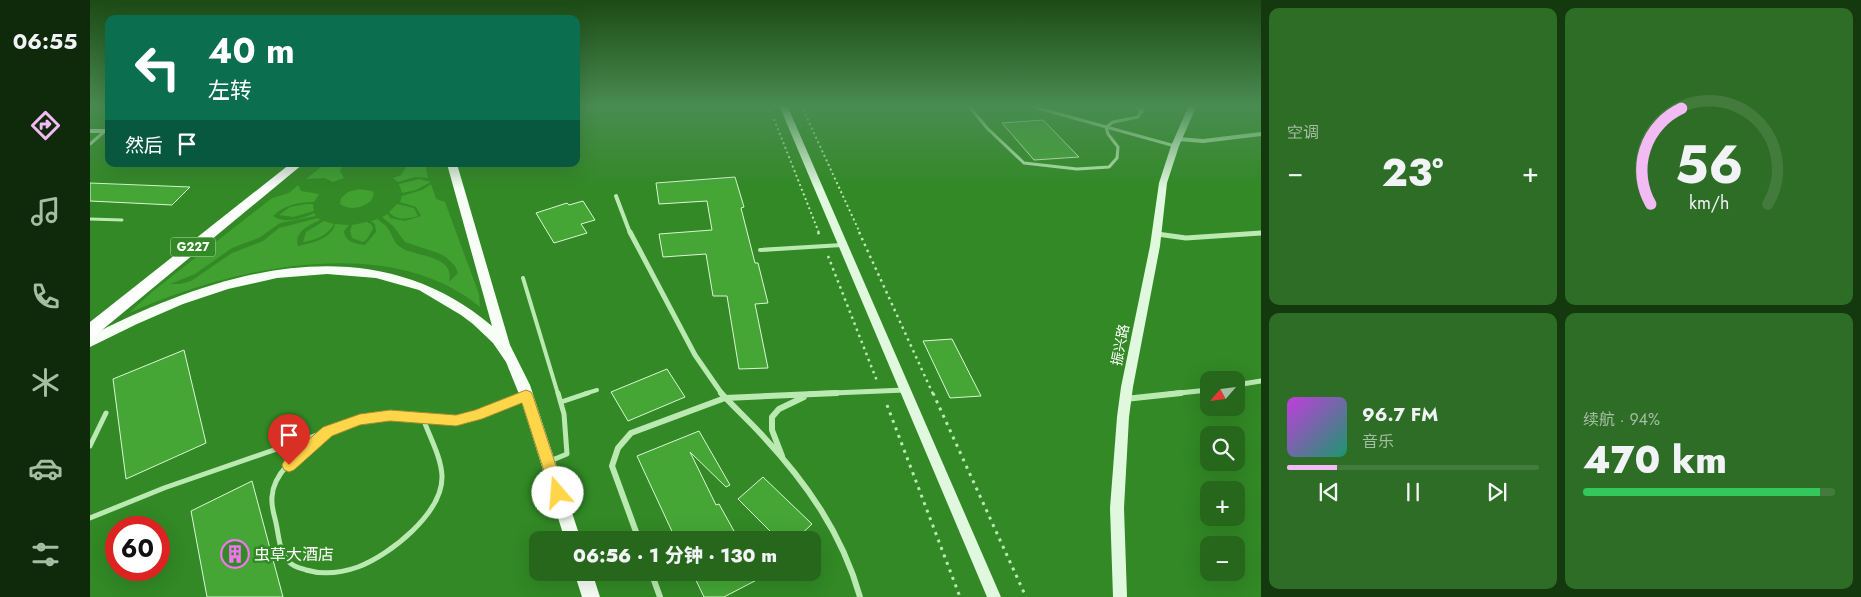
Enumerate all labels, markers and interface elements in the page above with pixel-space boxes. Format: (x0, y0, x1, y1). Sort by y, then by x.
text: 06:55 (13, 25, 77, 57)
text: 40 m (208, 26, 295, 76)
icon: left (125, 35, 190, 100)
text: 左转 (208, 74, 252, 106)
icon: directions (28, 108, 63, 143)
text: 空调 (1287, 121, 1319, 144)
text: 56 (1675, 127, 1743, 203)
icon: arrive (173, 130, 201, 158)
text: 然后 (125, 132, 163, 159)
text: 23° (1382, 145, 1444, 200)
text: − (1287, 152, 1304, 193)
text: + (1522, 152, 1539, 193)
text: km/h (1689, 190, 1729, 216)
icon: music (28, 194, 63, 229)
road number: G227 (170, 238, 216, 256)
icon: phone (28, 279, 63, 314)
street label: 振兴路 (1106, 322, 1134, 368)
icon: climate (28, 365, 63, 400)
north arrow (1200, 371, 1245, 416)
map controls (1200, 371, 1245, 581)
text: 96.7 FM (1362, 401, 1438, 428)
text: 续航 · 94% (1583, 408, 1660, 431)
pin (268, 414, 310, 465)
icon: arrive (275, 421, 303, 449)
button: search (1200, 426, 1245, 471)
text: 音乐 (1362, 430, 1394, 453)
text: 470 km (1583, 432, 1727, 487)
icon: car (28, 451, 63, 486)
position arrow (531, 466, 583, 518)
icon: previous (1315, 478, 1343, 506)
icon: pause (1399, 478, 1427, 506)
icon: next (1483, 478, 1511, 506)
button: + (1200, 481, 1245, 526)
speed limit sign: 60 (105, 516, 170, 581)
button: − (1200, 536, 1245, 581)
icon: filters (28, 537, 63, 572)
building icon: 虫草大酒店 (220, 539, 250, 569)
text: 06:56 · 1 分钟 · 130 m (573, 542, 777, 569)
place label: 虫草大酒店 (254, 543, 334, 566)

